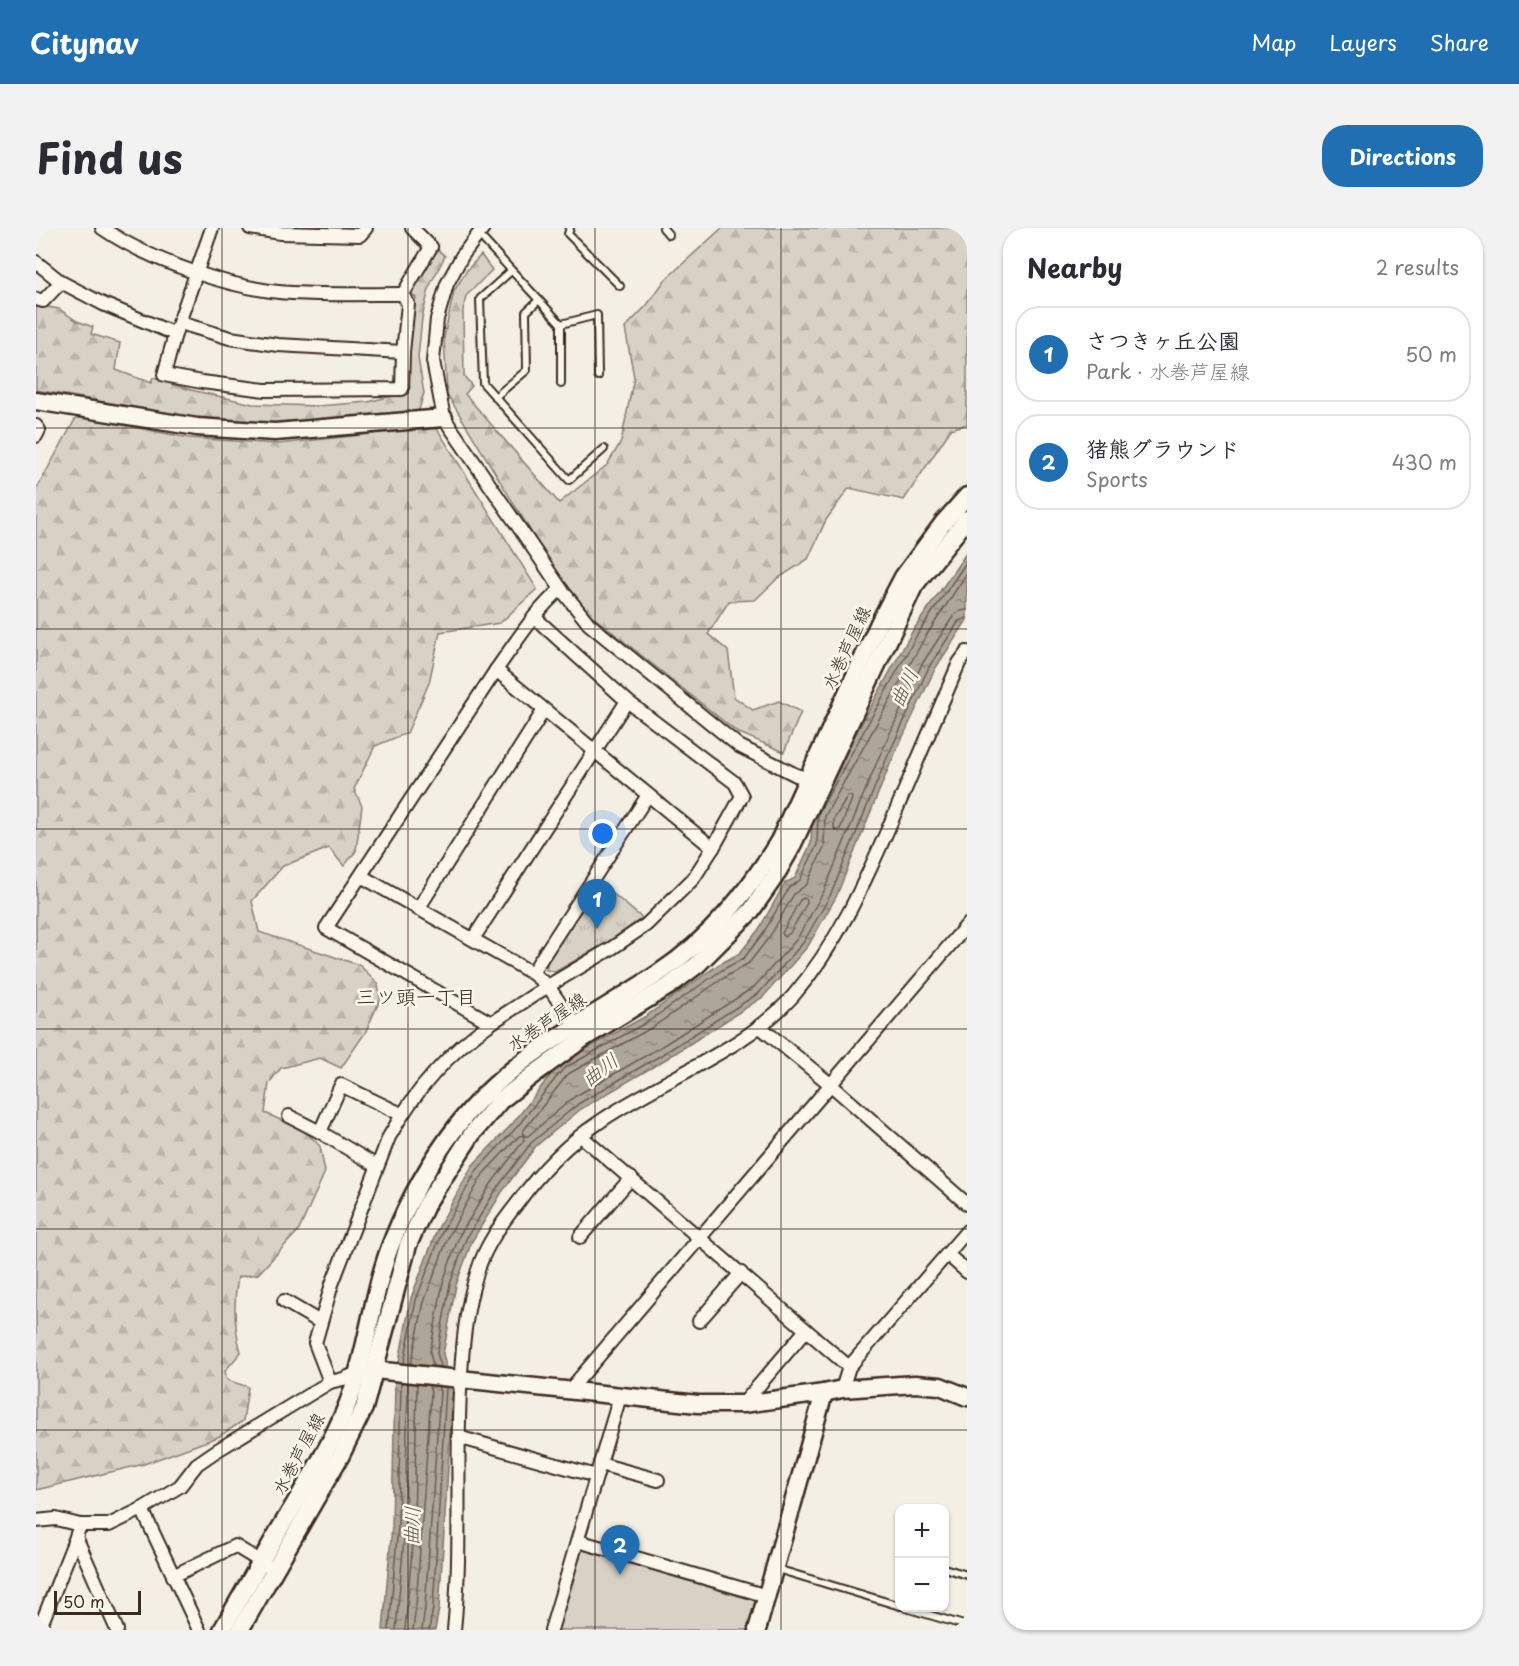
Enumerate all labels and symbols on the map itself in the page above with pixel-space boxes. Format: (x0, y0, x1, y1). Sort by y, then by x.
street label: 水巻芦屋線 (814, 601, 877, 694)
water label: 曲川 (881, 663, 925, 712)
your location (588, 819, 617, 848)
pin: 1 (578, 880, 616, 929)
district label: 三ツ頭一丁目 (356, 981, 476, 1011)
street label: 水巻芦屋線 (501, 984, 591, 1057)
water label: 曲川 (574, 1045, 624, 1093)
street label: 水巻芦屋線 (265, 1407, 331, 1499)
water label: 曲川 (395, 1505, 427, 1546)
pin: 2 (600, 1526, 640, 1575)
scale bar (54, 1588, 141, 1616)

